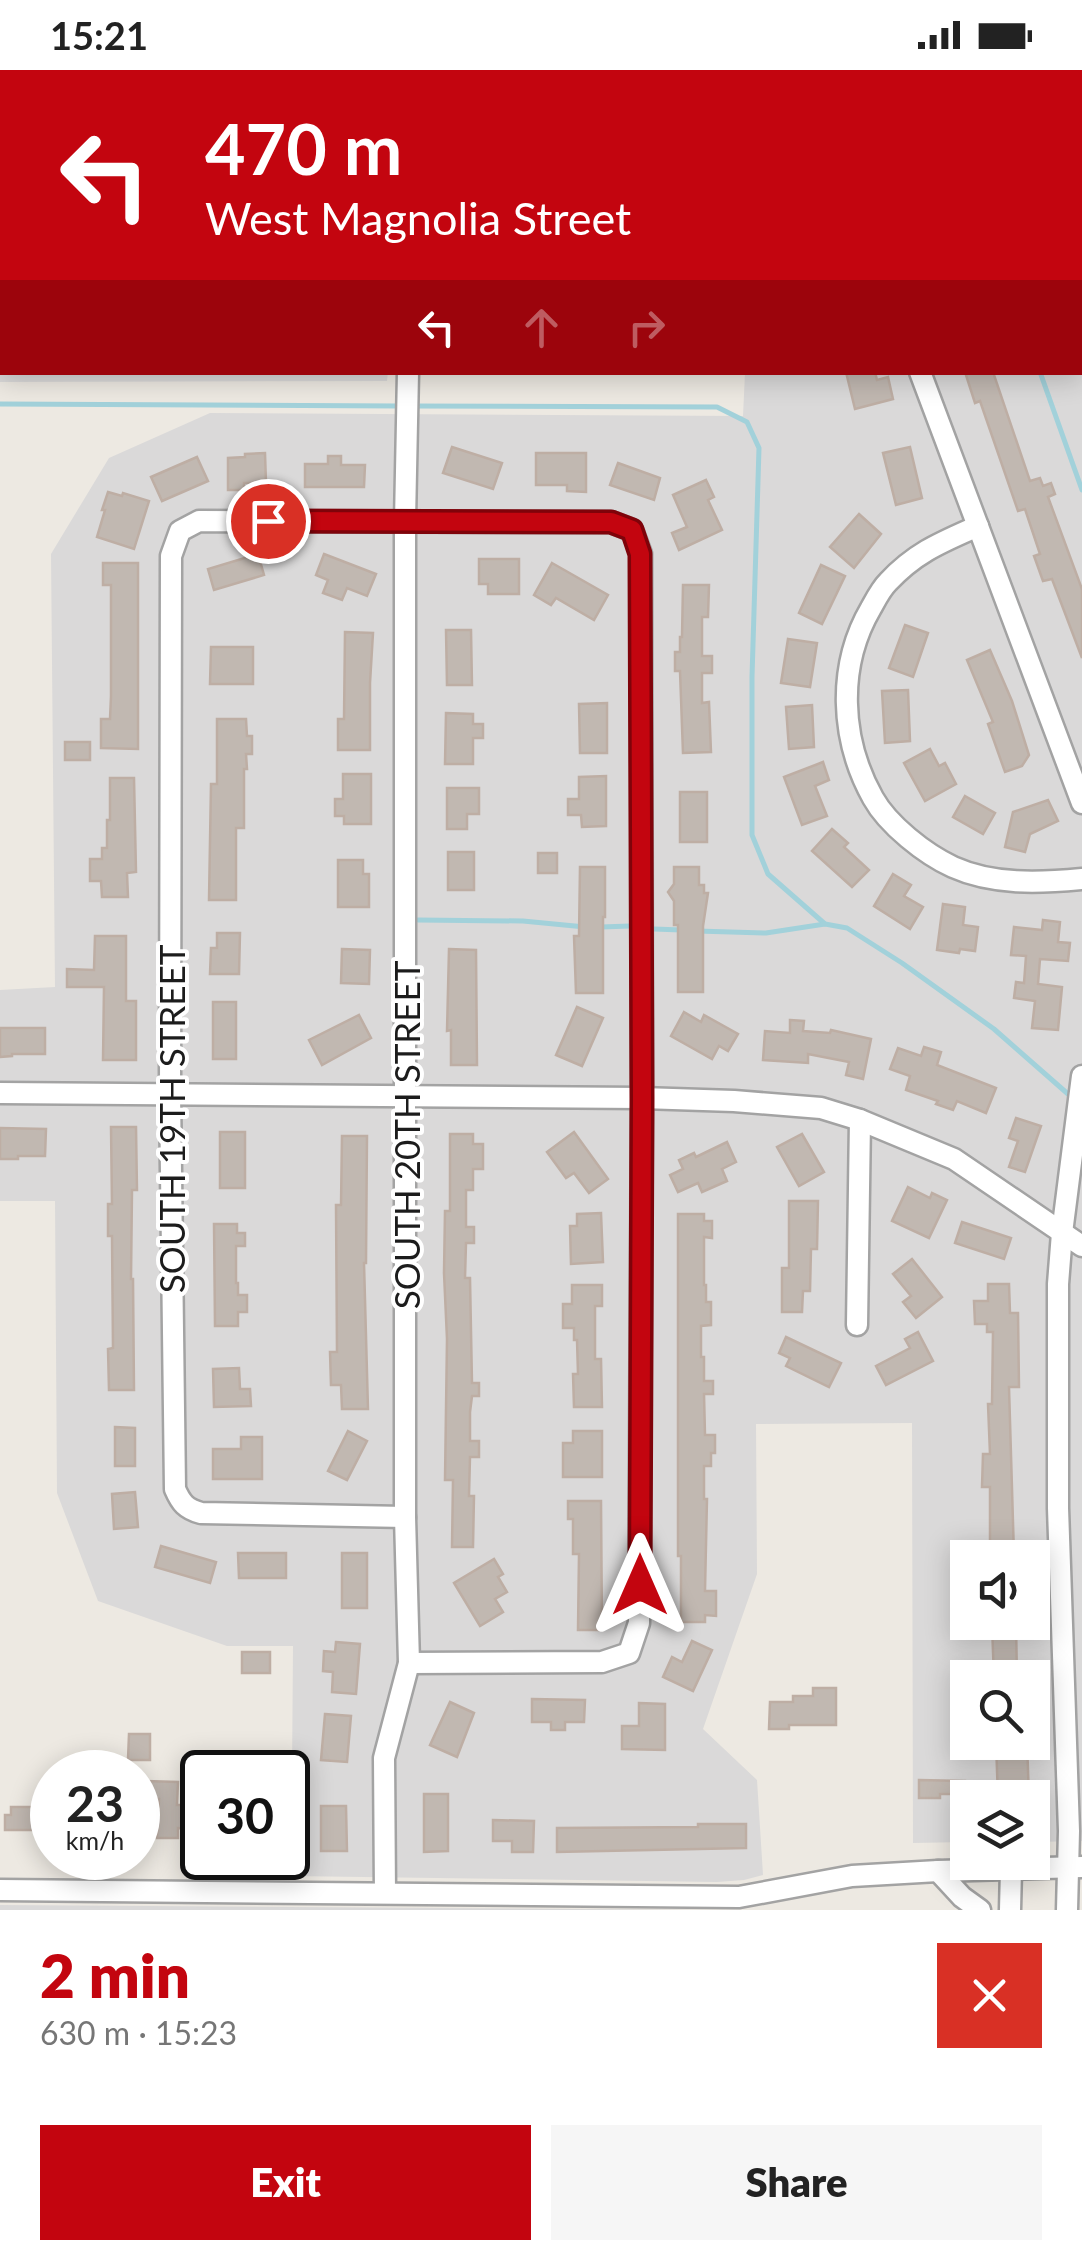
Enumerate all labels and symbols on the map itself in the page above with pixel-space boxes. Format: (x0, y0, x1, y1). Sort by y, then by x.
pin (226, 479, 311, 564)
street label: SOUTH 19TH STREET (150, 944, 192, 1293)
street label: SOUTH 20TH STREET (385, 960, 427, 1309)
position arrow (588, 1533, 692, 1637)
speed limit sign: 30 (180, 1750, 310, 1880)

